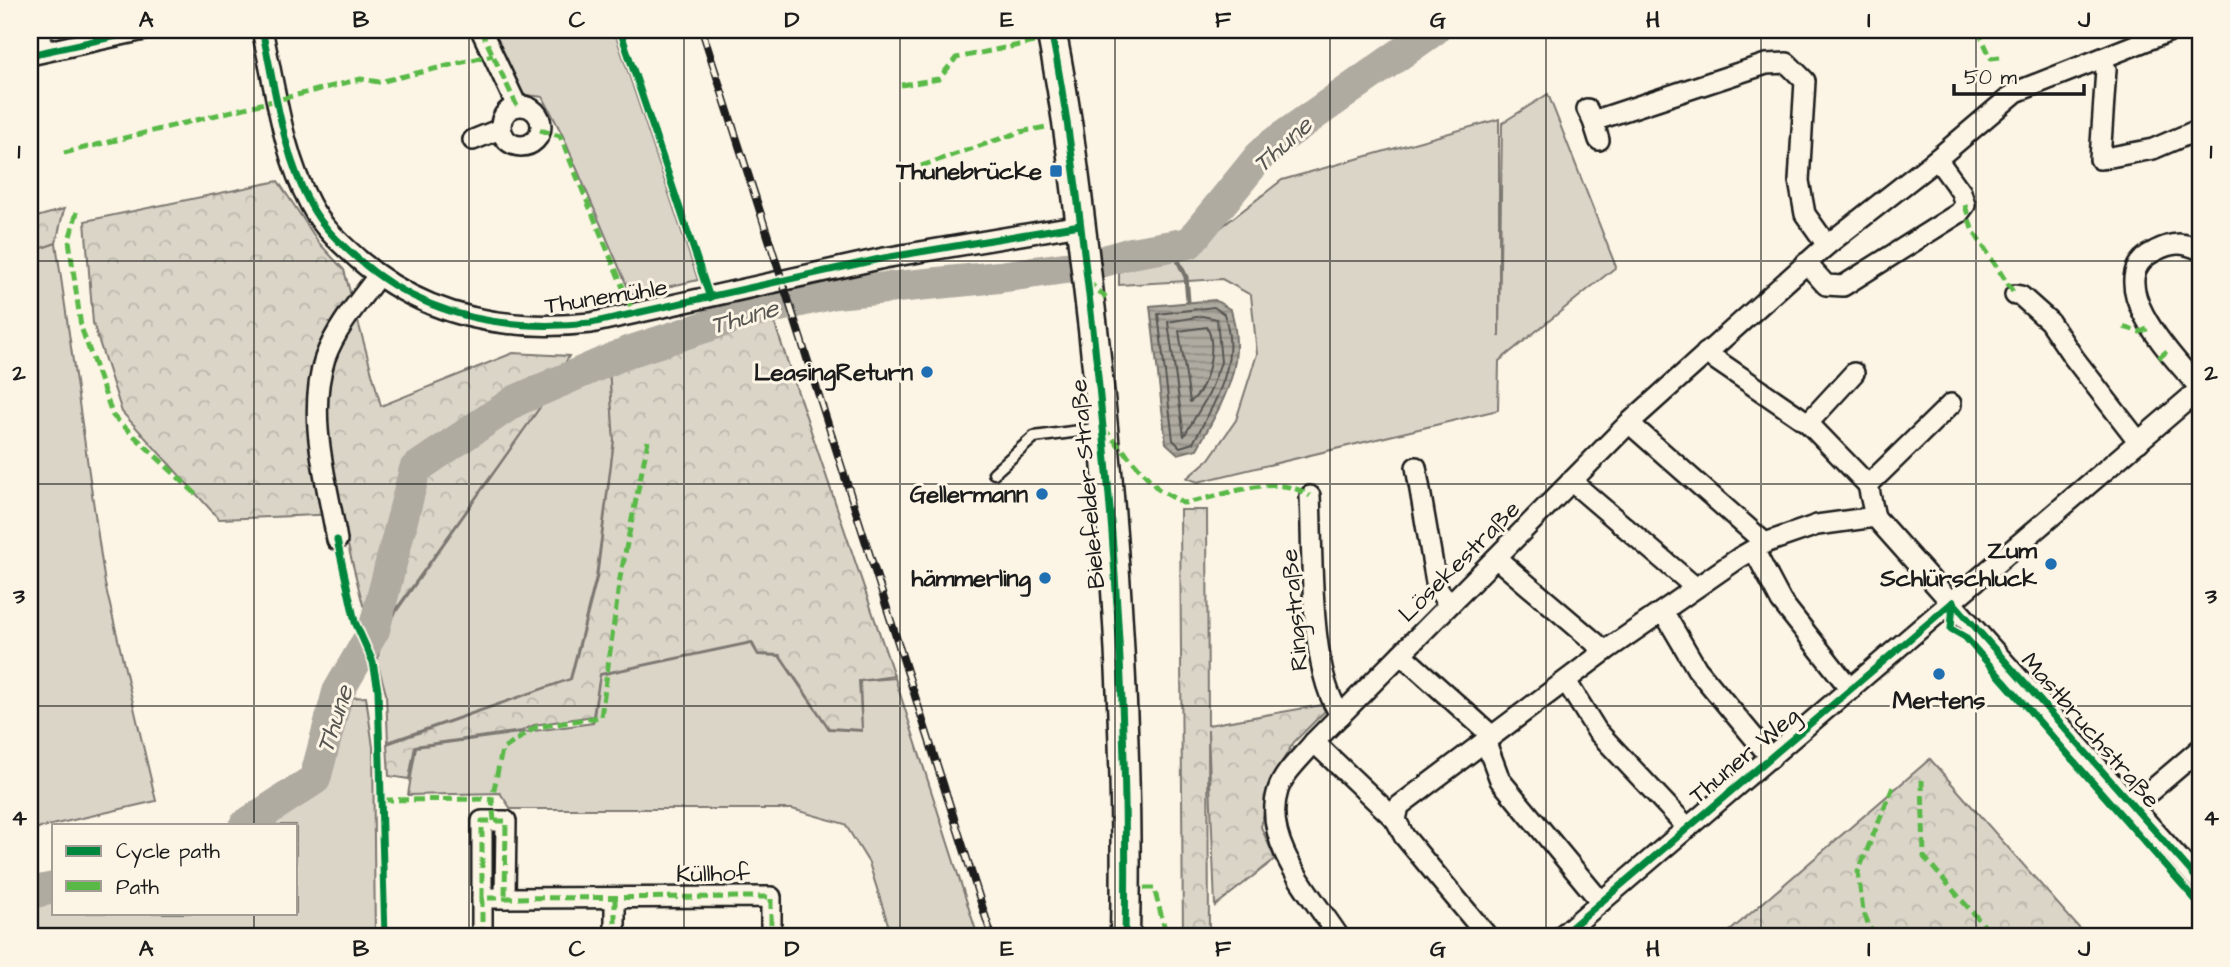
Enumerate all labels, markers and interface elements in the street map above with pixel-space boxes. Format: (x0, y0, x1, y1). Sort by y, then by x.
text: A (139, 4, 154, 36)
text: B (353, 4, 370, 36)
text: C (569, 4, 586, 36)
text: D (785, 4, 800, 36)
text: E (1000, 4, 1014, 36)
text: F (1215, 4, 1232, 36)
text: G (1430, 4, 1446, 36)
text: H (1646, 4, 1660, 36)
text: I (1867, 4, 1871, 36)
text: J (2077, 4, 2091, 36)
scale bar (1954, 52, 2083, 96)
text: 50 m (1964, 63, 2018, 92)
water label: Thune (1245, 107, 1322, 181)
text: 1 (18, 135, 21, 167)
text: 1 (2210, 135, 2213, 167)
place label: Thunebrücke (895, 155, 1042, 189)
marker: Thunebrücke (1048, 163, 1064, 179)
street label: Thunemühle (542, 271, 670, 323)
water label: Thune (706, 290, 784, 344)
place label: LeasingReturn (754, 356, 913, 391)
text: 2 (11, 357, 26, 389)
text: 2 (2203, 357, 2218, 389)
marker: LeasingReturn (919, 364, 935, 380)
street label: Bielefelder Straße (1062, 378, 1114, 590)
place label: Gellermann (910, 478, 1028, 512)
marker: Gellermann (1034, 486, 1050, 502)
street label: Lösekestraße (1391, 493, 1528, 630)
place label: Zum Schlürschluck (1879, 534, 2037, 596)
street label: Ringstraße (1273, 547, 1318, 672)
marker: Zum Schlürschluck (2043, 556, 2059, 572)
place label: hämmerling (912, 562, 1032, 597)
marker: hämmerling (1037, 570, 1053, 586)
text: 3 (12, 580, 25, 612)
text: 3 (2204, 580, 2217, 612)
street label: Mastbruchstraße (2013, 645, 2168, 816)
marker: Mertens (1931, 666, 1947, 682)
water label: Thune (307, 679, 363, 758)
place label: Mertens (1893, 684, 1985, 718)
street label: Thuner Weg (1682, 699, 1808, 813)
text: 4 (11, 802, 27, 834)
text: 4 (2203, 802, 2219, 834)
legend (52, 824, 298, 914)
text: Cycle path (116, 837, 221, 868)
street label: Küllhof (676, 856, 751, 892)
text: Path (116, 873, 160, 902)
text: A (139, 933, 154, 965)
text: B (353, 933, 370, 965)
text: C (569, 933, 586, 965)
text: D (785, 933, 800, 965)
text: E (1000, 933, 1014, 965)
text: F (1215, 933, 1232, 965)
text: G (1430, 933, 1446, 965)
text: H (1646, 933, 1660, 965)
text: I (1867, 933, 1871, 965)
text: J (2077, 933, 2091, 965)

